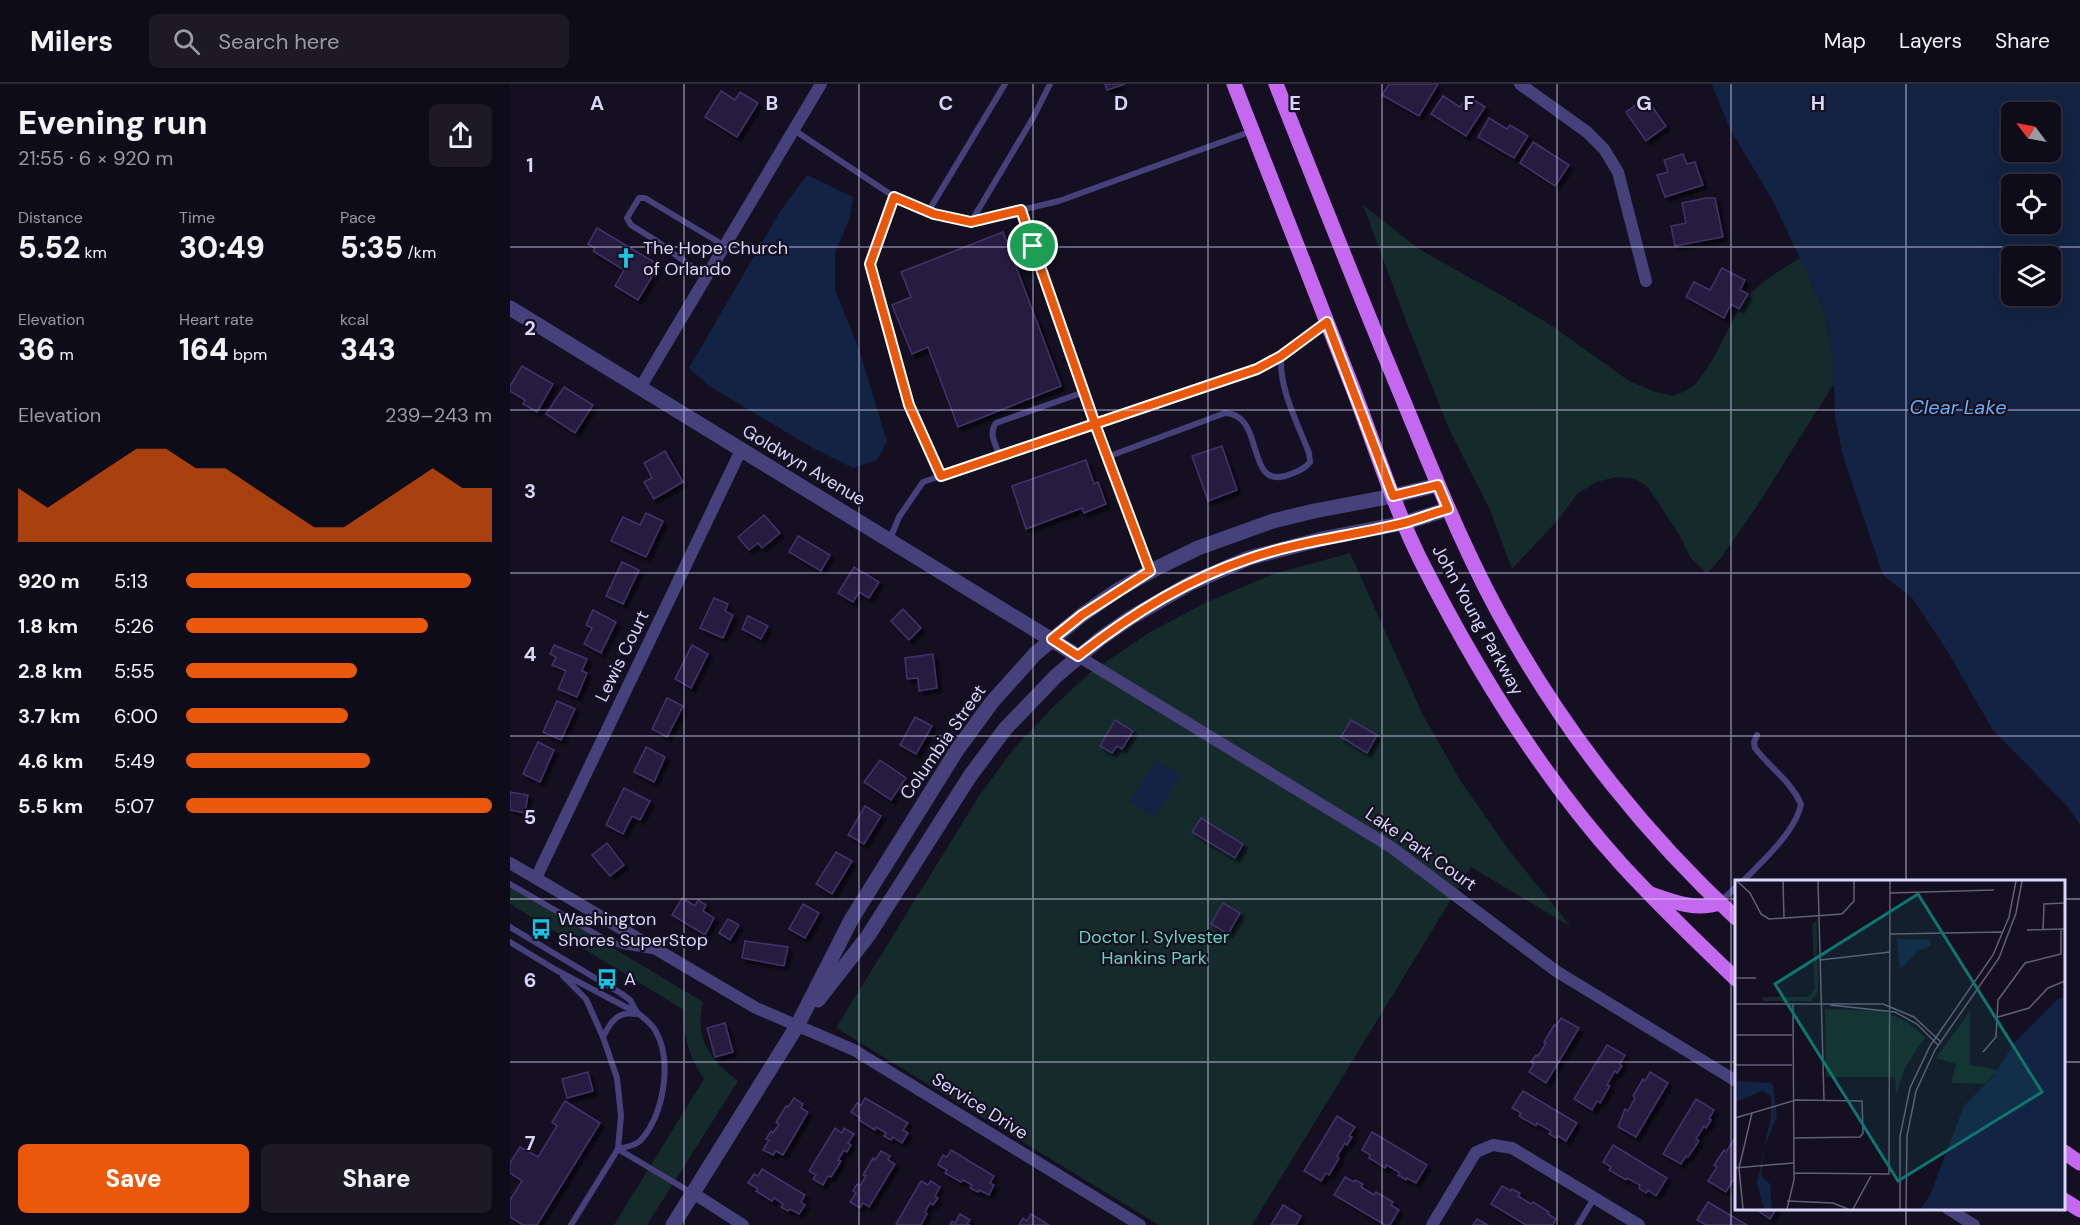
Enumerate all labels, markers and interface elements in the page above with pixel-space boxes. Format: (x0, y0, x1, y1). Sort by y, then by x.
search box (149, 14, 569, 68)
text: Milers (30, 23, 113, 60)
icon: search (170, 25, 203, 58)
text: Search here (218, 27, 340, 56)
text: Map (1824, 27, 1866, 55)
text: Layers (1899, 27, 1962, 55)
text: Share (1995, 27, 2050, 55)
text: A (590, 90, 604, 116)
text: B (766, 90, 778, 116)
text: C (939, 90, 953, 116)
text: D (1114, 90, 1128, 116)
text: E (1289, 90, 1301, 116)
text: F (1463, 90, 1475, 116)
text: G (1636, 90, 1652, 116)
text: H (1811, 90, 1825, 116)
text: Evening run (18, 101, 207, 144)
north arrow (2001, 102, 2061, 162)
map controls (2001, 102, 2061, 306)
button: share (429, 104, 492, 167)
text: 21:55 · 6 × 920 m (18, 145, 173, 171)
text: 1 (526, 152, 534, 178)
button: locate (2001, 174, 2061, 234)
text: Distance (18, 207, 83, 228)
text: Time (179, 207, 215, 228)
text: Pace (340, 207, 376, 228)
pin (1007, 220, 1058, 271)
text: 5.52 (18, 228, 80, 267)
text: 30:49 (179, 228, 265, 267)
text: 5:35 (340, 228, 403, 267)
icon: arrive (1016, 229, 1049, 262)
place label: The Hope Church of Orlando (643, 236, 788, 281)
text: km (80, 242, 107, 263)
text: /km (403, 242, 436, 263)
church icon: The Hope Church of Orlando (614, 246, 638, 270)
button: layers (2001, 246, 2061, 306)
text: Elevation (18, 309, 85, 330)
text: Heart rate (179, 309, 254, 330)
text: kcal (340, 309, 369, 330)
text: 2 (524, 315, 536, 341)
text: 36 (18, 330, 55, 369)
text: 164 (179, 330, 229, 369)
text: 343 (340, 330, 396, 369)
text: m (55, 344, 74, 365)
text: bpm (229, 344, 267, 365)
water label: Clear Lake (1909, 394, 2007, 420)
text: Elevation (18, 402, 101, 428)
text: 239–243 m (385, 402, 492, 428)
street label: Goldwyn Avenue (738, 419, 870, 511)
text: 3 (524, 478, 536, 504)
street label: John Young Parkway (1427, 540, 1529, 700)
text: 920 m (18, 568, 80, 594)
text: 5:13 (114, 568, 148, 594)
street label: Lewis Court (590, 606, 654, 706)
text: 1.8 km (18, 613, 78, 639)
text: 5:26 (114, 613, 154, 639)
text: 4 (524, 641, 537, 667)
text: 2.8 km (18, 658, 82, 684)
text: 5:55 (114, 658, 155, 684)
street label: Columbia Street (894, 680, 992, 804)
text: 3.7 km (18, 703, 80, 729)
text: 6:00 (114, 703, 158, 729)
text: 4.6 km (18, 748, 83, 774)
text: 5:49 (114, 748, 155, 774)
text: 5.5 km (18, 793, 83, 819)
text: 5:07 (114, 793, 154, 819)
street label: Lake Park Court (1361, 802, 1481, 896)
text: 5 (524, 804, 536, 830)
inset map (1735, 880, 2065, 1210)
place label: Washington Shores SuperStop (558, 907, 708, 952)
bus stop icon: Washington Shores SuperStop (529, 917, 553, 941)
park label: Doctor I. Sylvester Hankins Park (1079, 925, 1230, 970)
text: 6 (524, 967, 536, 993)
bus stop icon: A (595, 967, 619, 991)
place label: A (624, 967, 636, 991)
street label: Service Drive (927, 1067, 1033, 1145)
text: 7 (525, 1130, 536, 1156)
button: Save (18, 1144, 249, 1213)
button: Share (261, 1144, 492, 1213)

